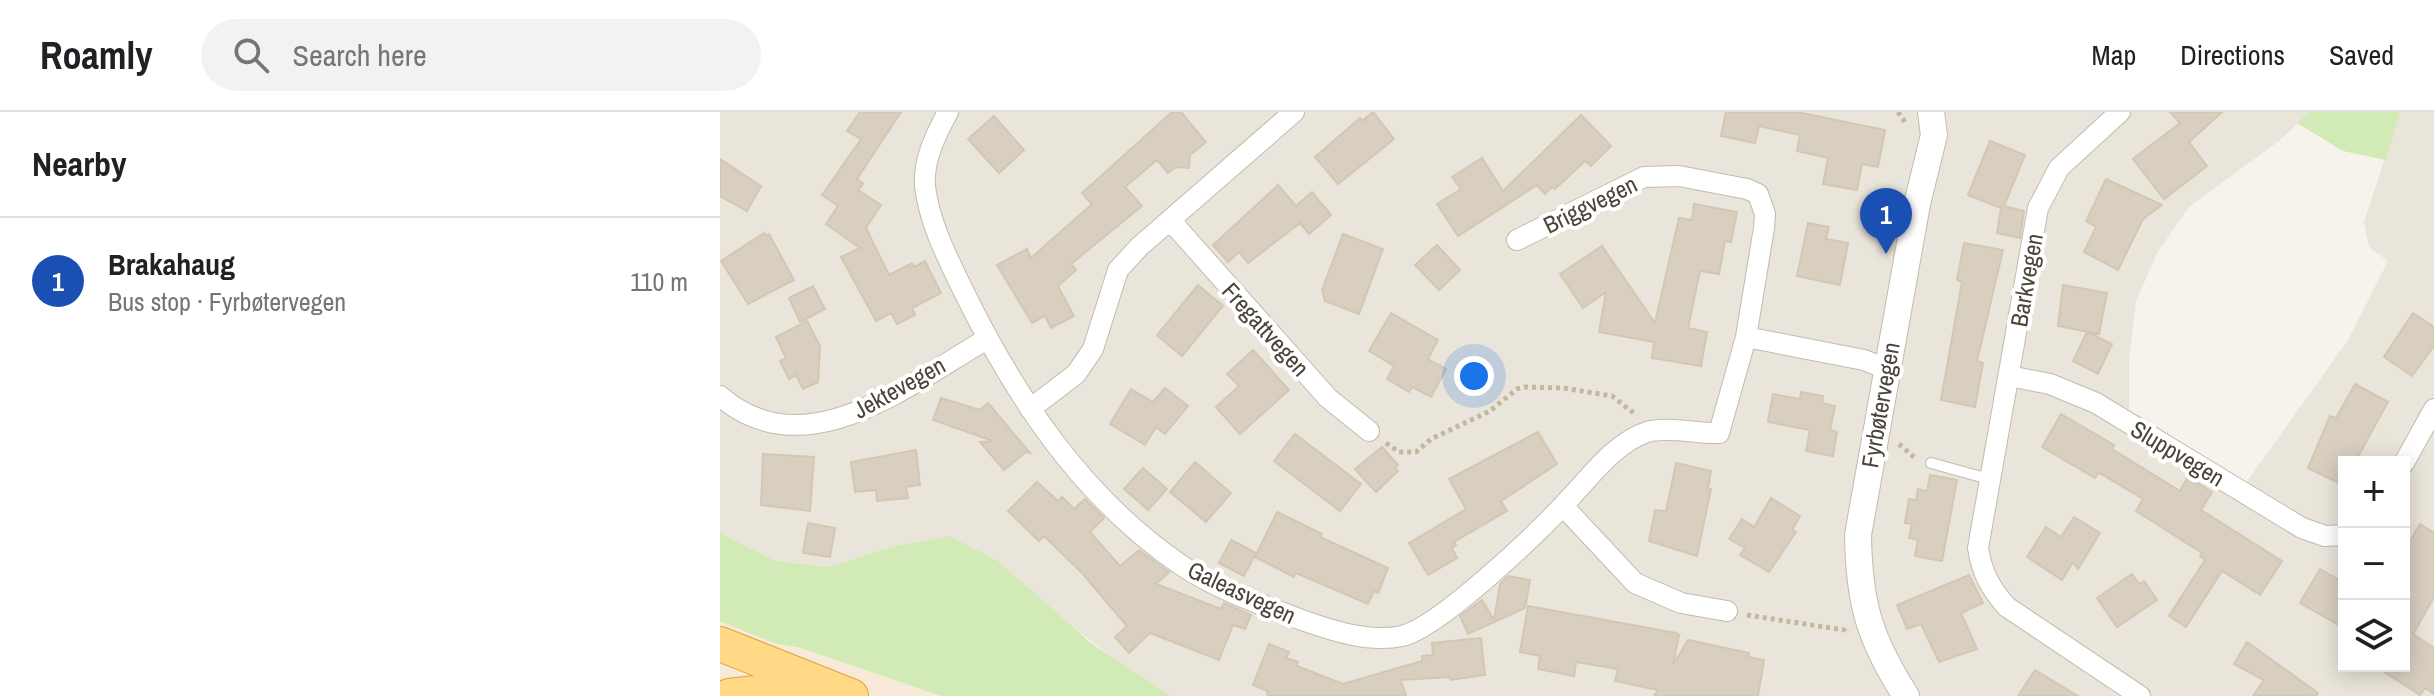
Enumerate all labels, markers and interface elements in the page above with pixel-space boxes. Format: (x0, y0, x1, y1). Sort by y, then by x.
search box (201, 19, 761, 91)
text: Roamly (40, 30, 153, 81)
icon: search (229, 33, 273, 77)
text: Search here (293, 35, 427, 75)
text: Map (2092, 36, 2136, 74)
text: Directions (2180, 36, 2285, 74)
text: Saved (2329, 36, 2394, 74)
text: Nearby (32, 141, 127, 187)
street label: Briggvegen (1538, 168, 1642, 240)
pin: 1 (1860, 188, 1912, 254)
street label: Barkvegen (2002, 231, 2050, 329)
text: Brakahaug (108, 244, 235, 284)
text: 1 (52, 264, 64, 299)
text: 110 m (630, 264, 688, 299)
street label: Fregattvegen (1215, 275, 1317, 383)
text: Bus stop · Fyrbøtervegen (108, 284, 346, 319)
street label: Fyrbøtervegen (1853, 340, 1907, 470)
street label: Jektevegen (847, 349, 951, 425)
your location (1454, 356, 1494, 396)
street label: Sluppvegen (2125, 413, 2231, 493)
map controls (2338, 456, 2410, 672)
button: + (2338, 456, 2410, 528)
button: − (2338, 528, 2410, 600)
street label: Galeasvegen (1183, 553, 1301, 631)
button: layers (2338, 600, 2410, 672)

